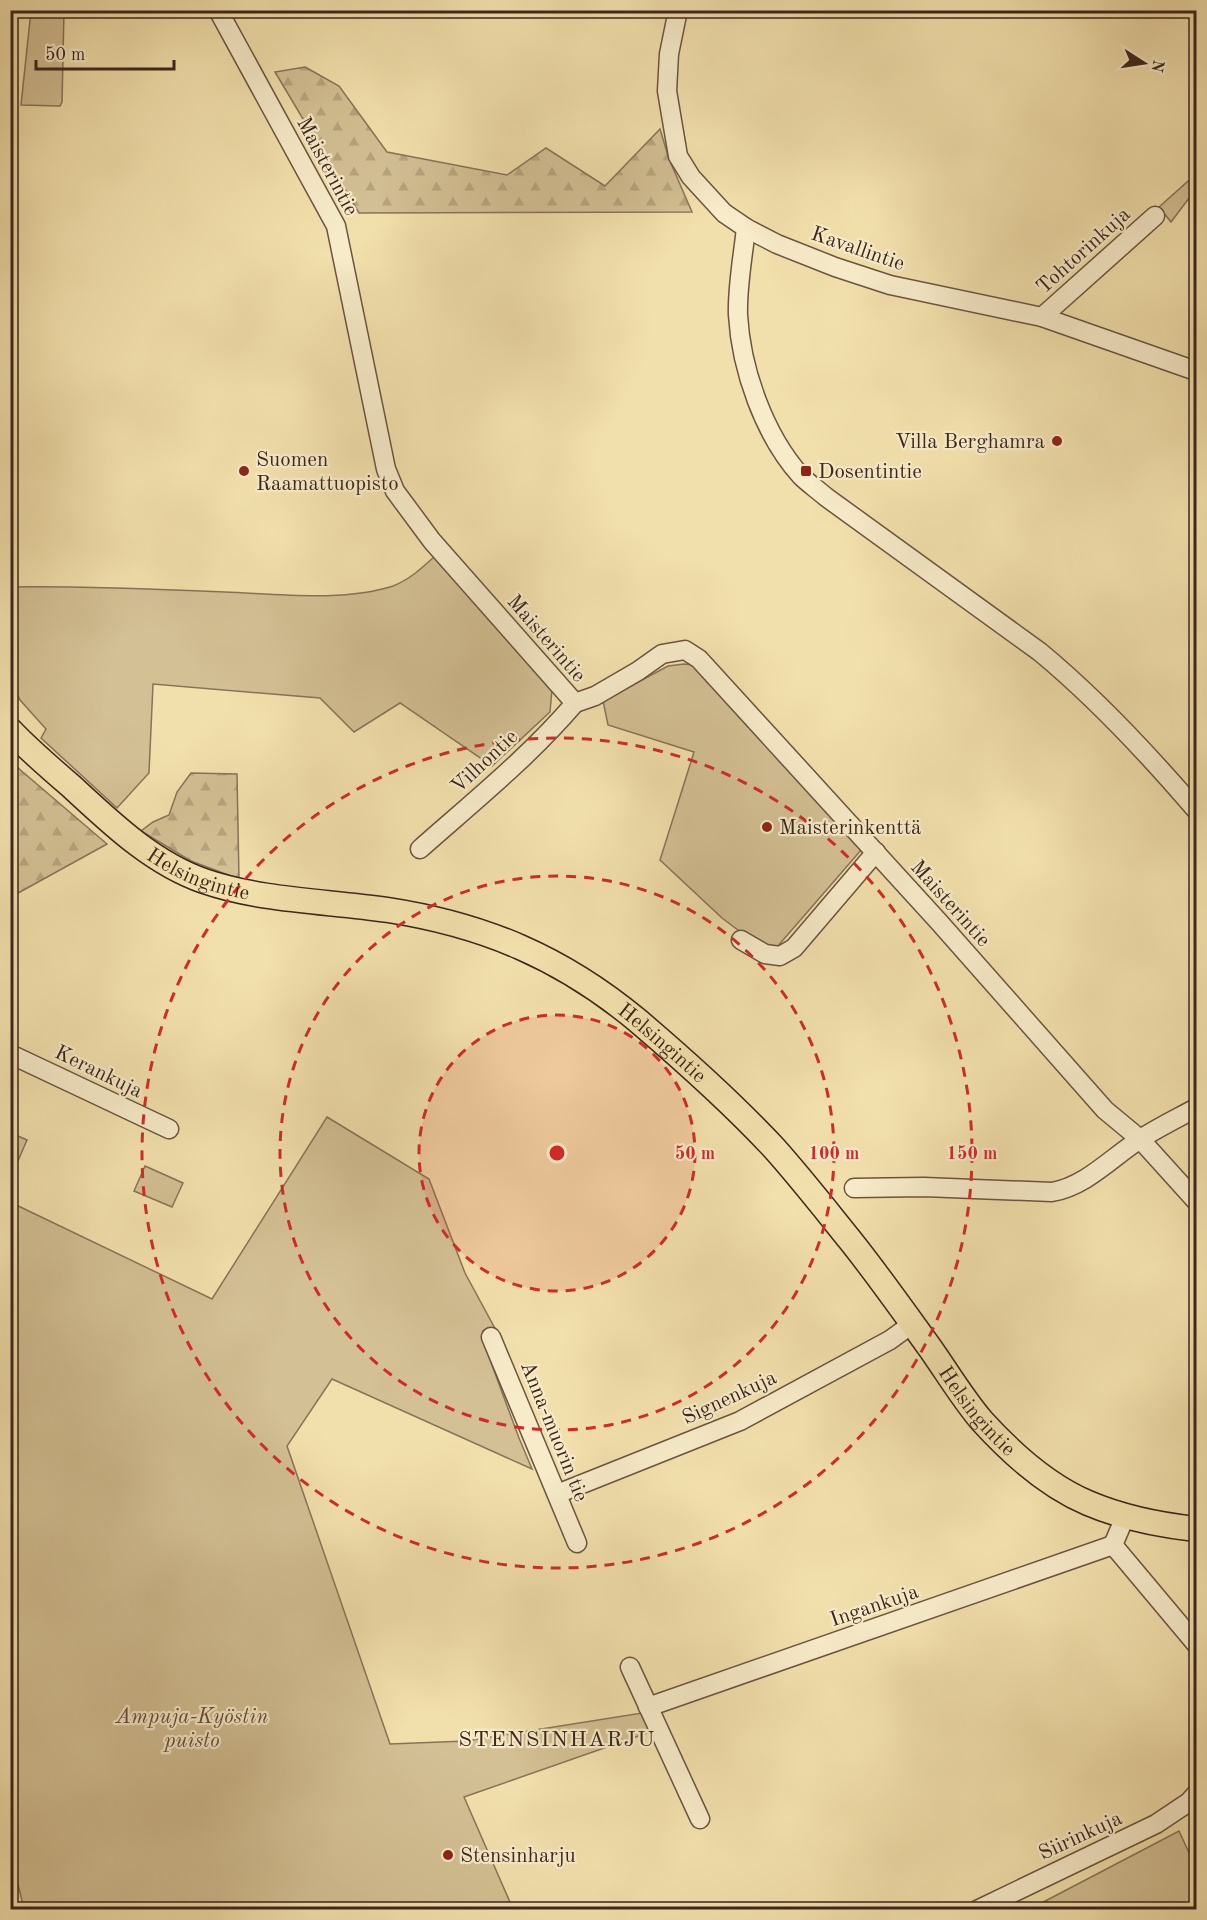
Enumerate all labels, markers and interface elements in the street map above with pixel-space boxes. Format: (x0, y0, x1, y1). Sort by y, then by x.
scale bar (36, 33, 174, 71)
north arrow (1114, 33, 1174, 93)
text: 50 m (45, 46, 85, 64)
text: N (1147, 58, 1166, 74)
street label: Maisterintie (292, 114, 361, 219)
street label: Tohtorinkuja (1033, 204, 1135, 298)
street label: Kavallintie (808, 224, 907, 275)
place label: Villa Berghamra (895, 432, 1045, 453)
marker: Villa Berghamra (1050, 434, 1064, 448)
place label: Suomen Raamattuopisto (256, 450, 399, 495)
place label: Dosentintie (818, 462, 922, 483)
marker: Suomen Raamattuopisto (237, 464, 251, 478)
marker: Dosentintie (799, 464, 813, 478)
street label: Maisterintie (502, 591, 589, 687)
street label: Vilhontie (448, 726, 522, 798)
place label: Maisterinkenttä (779, 818, 921, 839)
marker: Maisterinkenttä (760, 820, 774, 834)
street label: Helsingintie (143, 845, 251, 905)
street label: Maisterintie (906, 857, 994, 951)
street label: Helsingintie (613, 1000, 710, 1087)
street label: Kerankuja (51, 1042, 146, 1103)
centre of rings (547, 1143, 567, 1163)
text: 50 m (675, 1145, 715, 1163)
text: 100 m (809, 1145, 859, 1163)
text: 150 m (947, 1145, 997, 1163)
street label: Anna-muorin tie (516, 1358, 591, 1505)
street label: Helsingintie (934, 1363, 1019, 1461)
street label: Signenkuja (679, 1367, 780, 1429)
street label: Ingankuja (828, 1582, 921, 1631)
park label: Ampuja-Kyöstin puisto (115, 1707, 268, 1752)
district label: STENSINHARJU (458, 1729, 656, 1751)
street label: Siirinkuja (1036, 1808, 1126, 1865)
place label: Stensinharju (460, 1846, 576, 1867)
marker: Stensinharju (441, 1848, 455, 1862)

